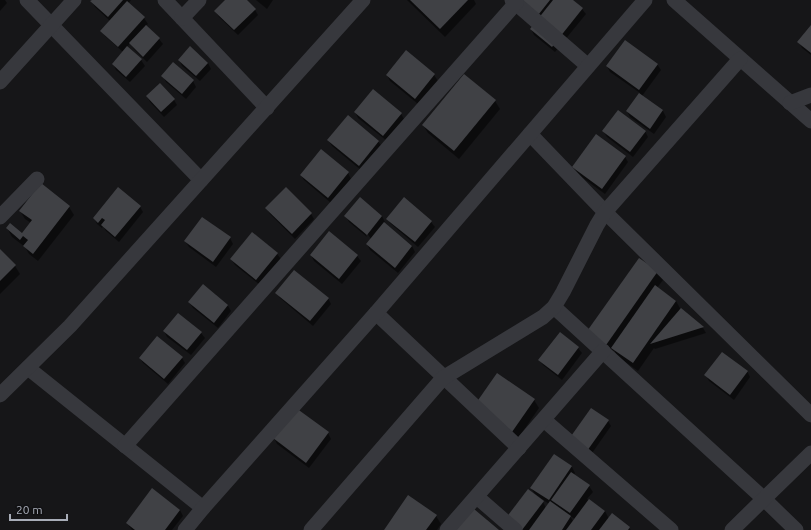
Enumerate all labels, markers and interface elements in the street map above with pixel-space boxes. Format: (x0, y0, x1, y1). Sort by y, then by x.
scale bar (10, 496, 67, 522)
text: 20 m (16, 503, 43, 516)

